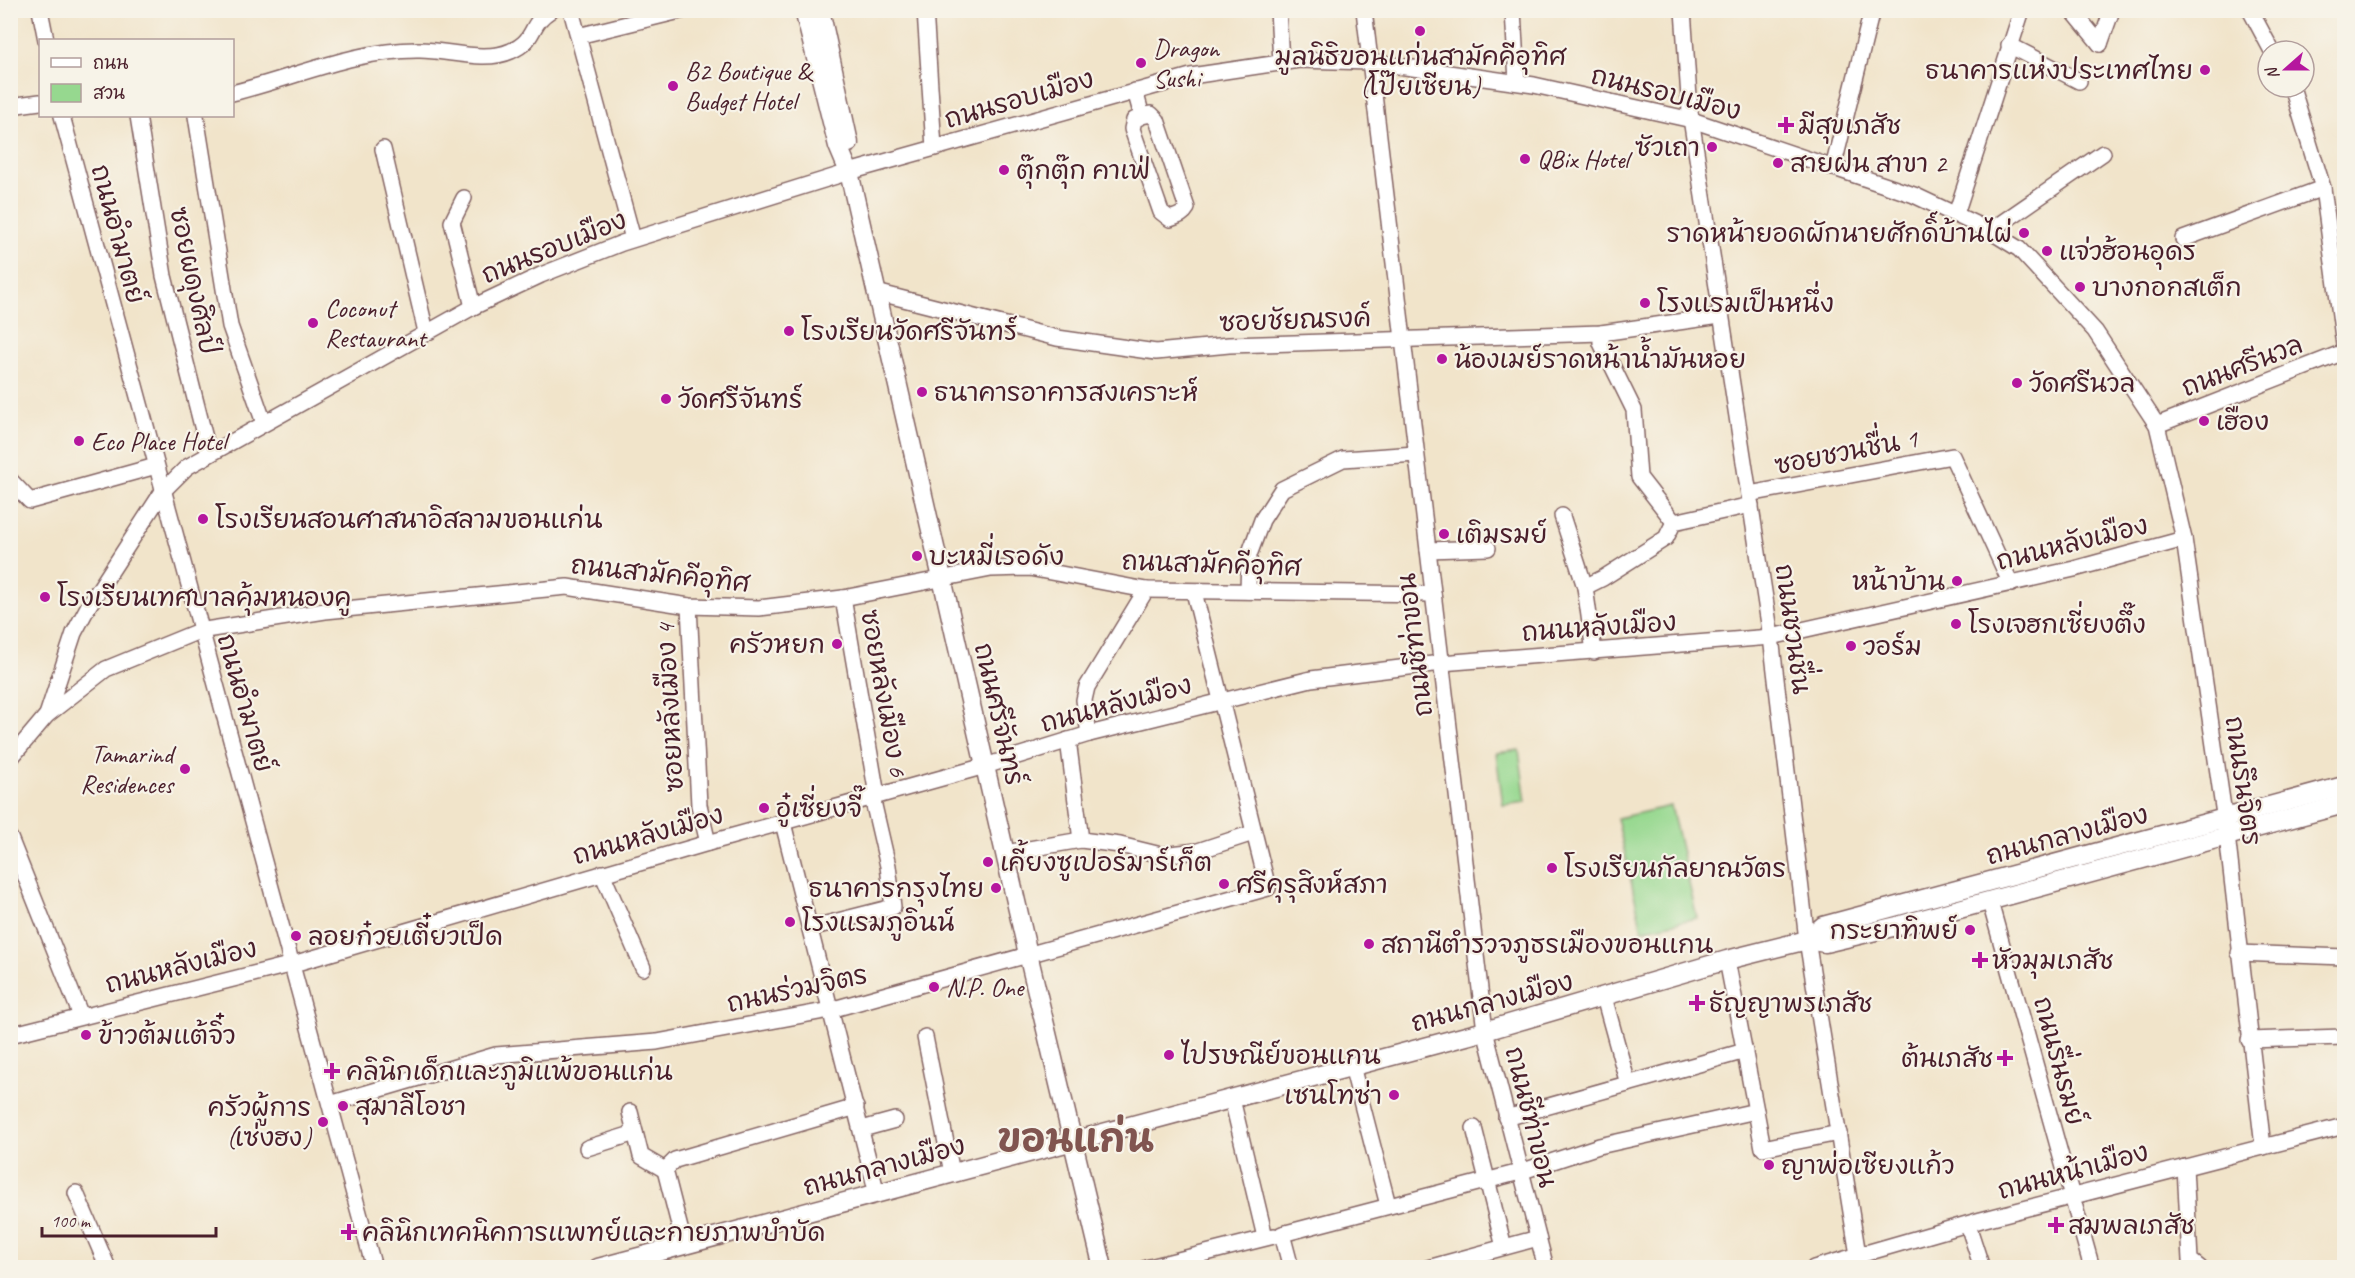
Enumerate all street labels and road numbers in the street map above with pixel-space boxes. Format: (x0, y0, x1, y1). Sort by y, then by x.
street label: ถนนรอบเมือง (1587, 58, 1745, 128)
street label: ถนนรอบเมือง (941, 62, 1097, 136)
street label: ถนนอำมาตย์ (84, 161, 152, 307)
street label: ถนนรอบเมือง (477, 203, 631, 291)
street label: ซอยผดุงศิลป์ (160, 204, 226, 358)
street label: ซอยชัยณรงค์ (1219, 301, 1371, 339)
street label: ถนนศรีนวล (2177, 328, 2307, 404)
street label: ซอยชวนชื่น 1 (1770, 414, 1922, 482)
street label: ถนนหลังเมือง (1993, 508, 2151, 578)
street label: ถนนสามัคคีอุทิศ (1121, 544, 1303, 586)
street label: ถนนสามัคคีอุทิศ (569, 548, 752, 602)
street label: ถนนชวนชื่น (1768, 561, 1826, 697)
street label: ถนนชีท่าขอน (1390, 572, 1440, 718)
street label: ถนนหลังเมือง (1520, 605, 1678, 649)
street label: ซอยหลังเมือง 6 (853, 607, 915, 780)
street label: ซอยหลังเมือง 4 (649, 621, 691, 793)
street label: ถนนอำมาตย์ (209, 630, 281, 776)
street label: ถนนศรีจันทร์ (967, 640, 1031, 788)
street label: ถนนหลังเมือง (1037, 668, 1195, 740)
street label: ถนนรึนจิตร (2218, 714, 2268, 848)
street label: ถนนหลังเมือง (569, 798, 727, 872)
street label: ถนนกลางเมือง (1982, 798, 2152, 872)
street label: ถนนหลังเมือง (102, 931, 260, 1001)
street label: ถนนร่วมจิตร (724, 958, 870, 1020)
street label: ถนนกลางเมือง (1407, 965, 1577, 1039)
street label: ถนนรื่นรมย์ (2026, 991, 2100, 1129)
street label: ถนนชีท่าขอน (1498, 1043, 1564, 1191)
street label: ถนนกลางเมือง (799, 1129, 969, 1203)
street label: ถนนหน้าเมือง (1994, 1135, 2152, 1207)

